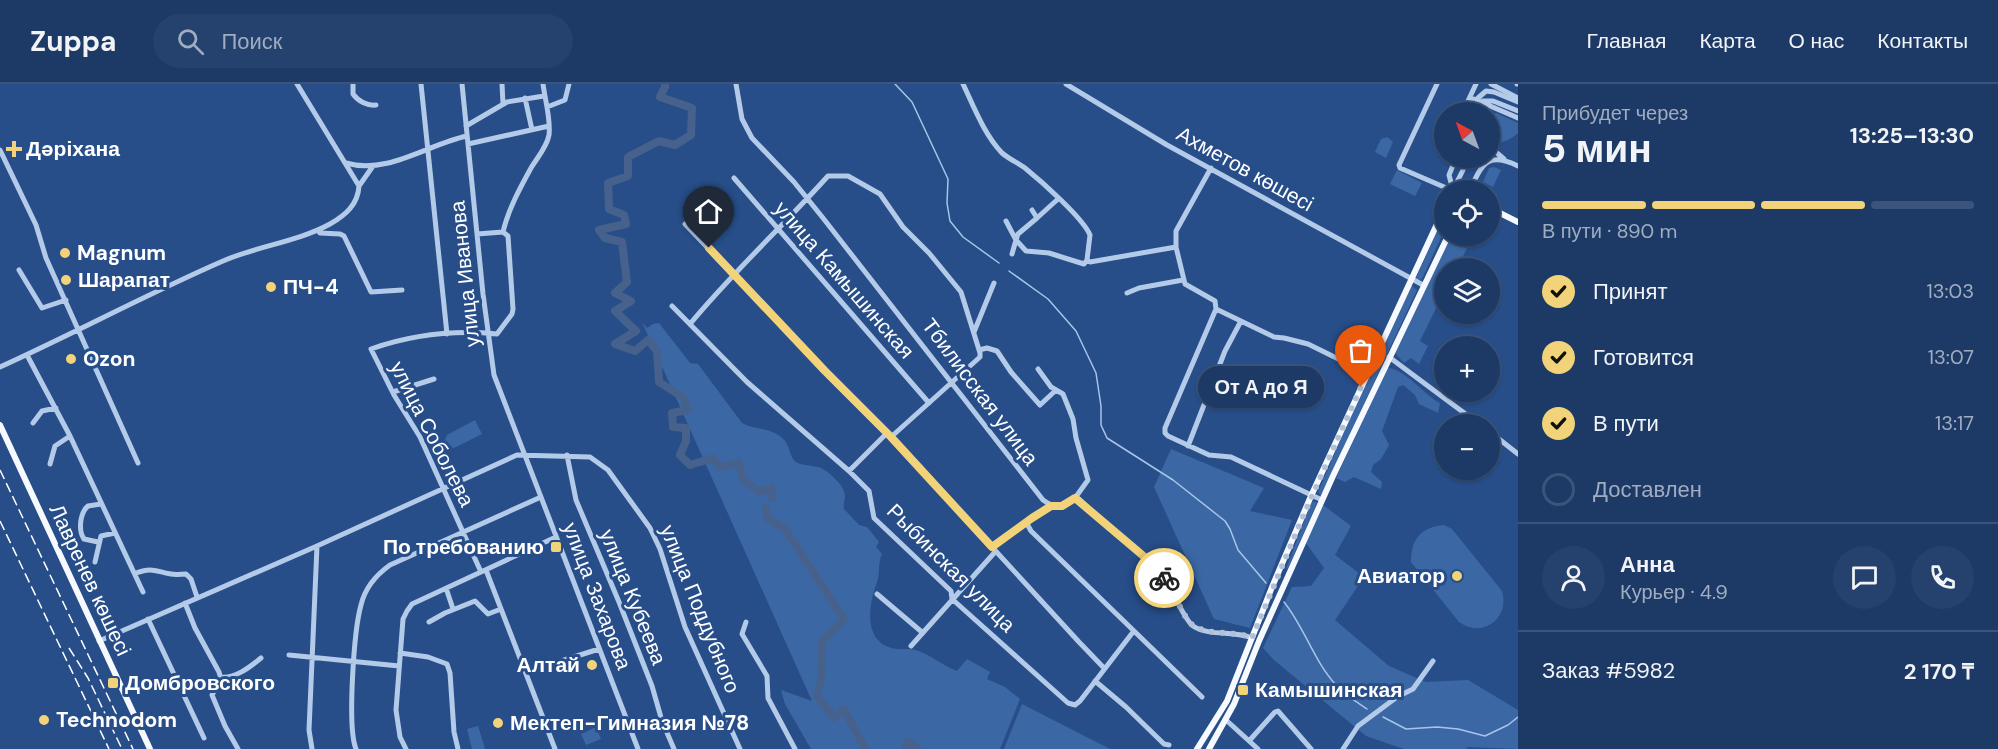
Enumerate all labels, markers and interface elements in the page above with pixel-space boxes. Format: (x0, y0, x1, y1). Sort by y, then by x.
search box (153, 14, 573, 68)
text: Zuppa (30, 23, 117, 60)
icon: search (174, 25, 207, 58)
text: Поиск (222, 27, 282, 56)
text: Главная (1586, 27, 1666, 55)
text: Карта (1699, 27, 1756, 55)
text: О нас (1789, 27, 1844, 55)
text: Контакты (1877, 27, 1968, 55)
text: Прибудет через (1542, 100, 1688, 126)
north arrow (1434, 102, 1500, 168)
map controls (1434, 102, 1500, 480)
street label: Ахметов көшесі (1172, 120, 1318, 218)
text: 13:25–13:30 (1850, 121, 1974, 150)
text: 5 мин (1542, 123, 1652, 174)
place label: Дəріхана (26, 135, 120, 163)
marker: Дəріхана (7, 142, 21, 156)
button: locate (1434, 180, 1500, 246)
pin (683, 186, 734, 248)
icon: home (692, 195, 725, 228)
street label: улица Камышинская (768, 195, 920, 365)
street label: улица Иванова (443, 199, 487, 349)
text: В пути · 890 m (1542, 218, 1677, 244)
place label: Magnum (77, 239, 166, 267)
marker: Magnum (58, 246, 72, 260)
button: layers (1434, 258, 1500, 324)
place label: Шарапат (78, 266, 170, 294)
marker: Шарапат (59, 273, 73, 287)
place label: ПЧ-4 (283, 273, 339, 301)
icon: check (1542, 275, 1575, 308)
text: Принят (1593, 277, 1667, 306)
text: 13:03 (1926, 278, 1974, 304)
marker: ПЧ-4 (264, 280, 278, 294)
street label: Тбилисская улица (915, 313, 1045, 472)
pin (1335, 325, 1386, 387)
icon: bag (1344, 334, 1377, 367)
button: + (1434, 336, 1500, 402)
icon: check (1542, 341, 1575, 374)
text: Готовится (1593, 343, 1694, 372)
text: 13:07 (1928, 344, 1974, 370)
place label: Ozon (83, 345, 136, 373)
marker: Ozon (64, 352, 78, 366)
street label: улица Соболева (383, 356, 481, 512)
callout: От А до Я (1199, 366, 1325, 408)
text: От А до Я (1214, 374, 1308, 400)
icon: check (1542, 407, 1575, 440)
text: В пути (1593, 409, 1659, 438)
text: 13:17 (1935, 410, 1974, 436)
button: − (1434, 414, 1500, 480)
text: Доставлен (1593, 475, 1702, 504)
street label: Рыбинская улица (881, 498, 1022, 639)
street label: Лавренев көшесі (43, 500, 137, 660)
street label: улица Захарова (556, 518, 638, 674)
street label: улица Поддубного (653, 521, 747, 697)
street label: улица Кубеева (593, 525, 673, 669)
place label: По требованию (383, 533, 544, 561)
marker: По требованию (549, 540, 563, 554)
button: person (1542, 546, 1605, 609)
button: chat (1833, 546, 1896, 609)
button: phone (1911, 546, 1974, 609)
courier (1134, 548, 1194, 608)
text: Анна (1620, 550, 1675, 579)
icon: bike (1148, 562, 1181, 595)
place label: Авиатор (1357, 562, 1445, 590)
marker: Авиатор (1450, 569, 1464, 583)
text: Курьер · 4.9 (1620, 579, 1728, 605)
place label: Алтай (517, 651, 580, 679)
text: Заказ #5982 (1542, 656, 1675, 685)
text: 2 170 ₸ (1904, 657, 1974, 686)
marker: Алтай (585, 658, 599, 672)
place label: Домбровского (125, 669, 275, 697)
marker: Домбровского (106, 676, 120, 690)
place label: Камышинская (1255, 676, 1402, 704)
marker: Камышинская (1236, 683, 1250, 697)
place label: Technodom (56, 706, 177, 734)
place label: Мектеп-Гимназия №78 (510, 709, 749, 737)
marker: Technodom (37, 713, 51, 727)
marker: Мектеп-Гимназия №78 (491, 716, 505, 730)

